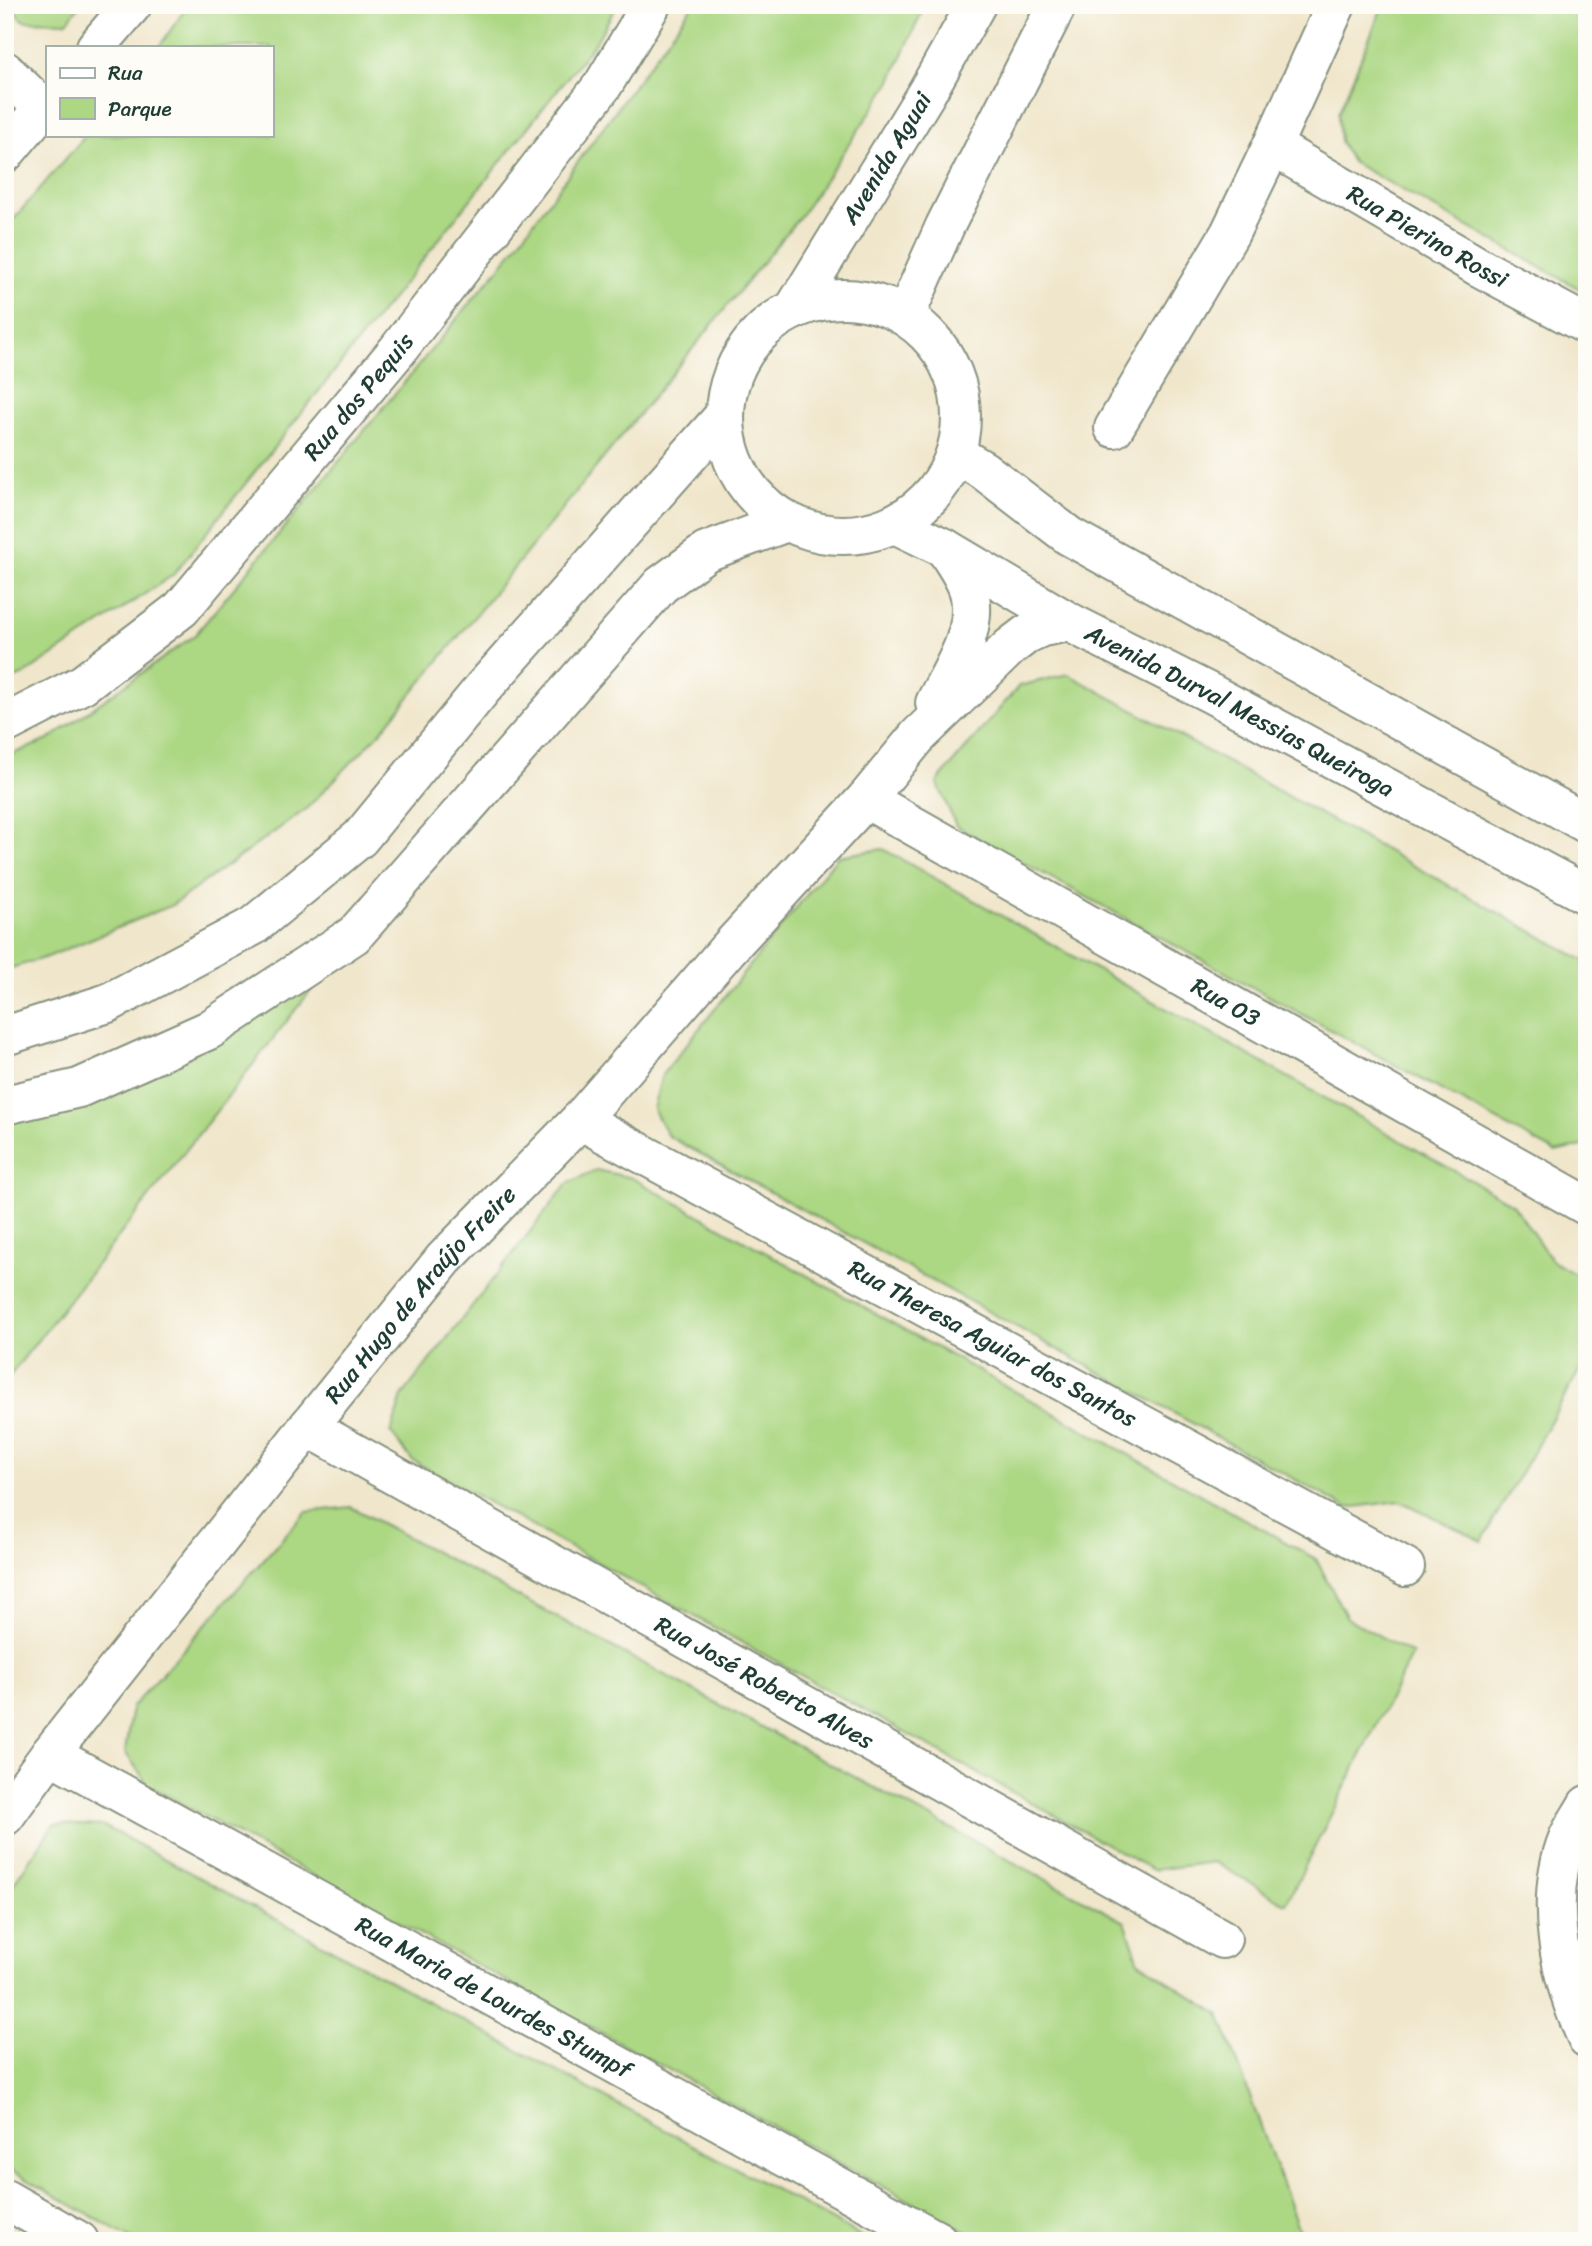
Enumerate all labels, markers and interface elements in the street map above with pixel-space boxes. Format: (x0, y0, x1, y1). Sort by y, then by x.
legend (46, 46, 273, 136)
text: Rua (108, 54, 143, 92)
street label: Avenida Aguai (829, 83, 944, 234)
text: Parque (108, 90, 172, 128)
street label: Rua Pierino Rossi (1339, 173, 1517, 301)
street label: Rua dos Pequis (292, 322, 426, 470)
street label: Avenida Durval Messias Queiroga (1076, 612, 1402, 809)
street label: Rua 03 (1183, 966, 1268, 1039)
street label: Rua Hugo de Araújo Freire (314, 1175, 527, 1413)
street label: Rua Theresa Aguiar dos Santos (840, 1248, 1145, 1439)
street label: Rua José Roberto Alves (647, 1604, 883, 1761)
street label: Rua Maria de Lourdes Stumpf (348, 1904, 642, 2092)

